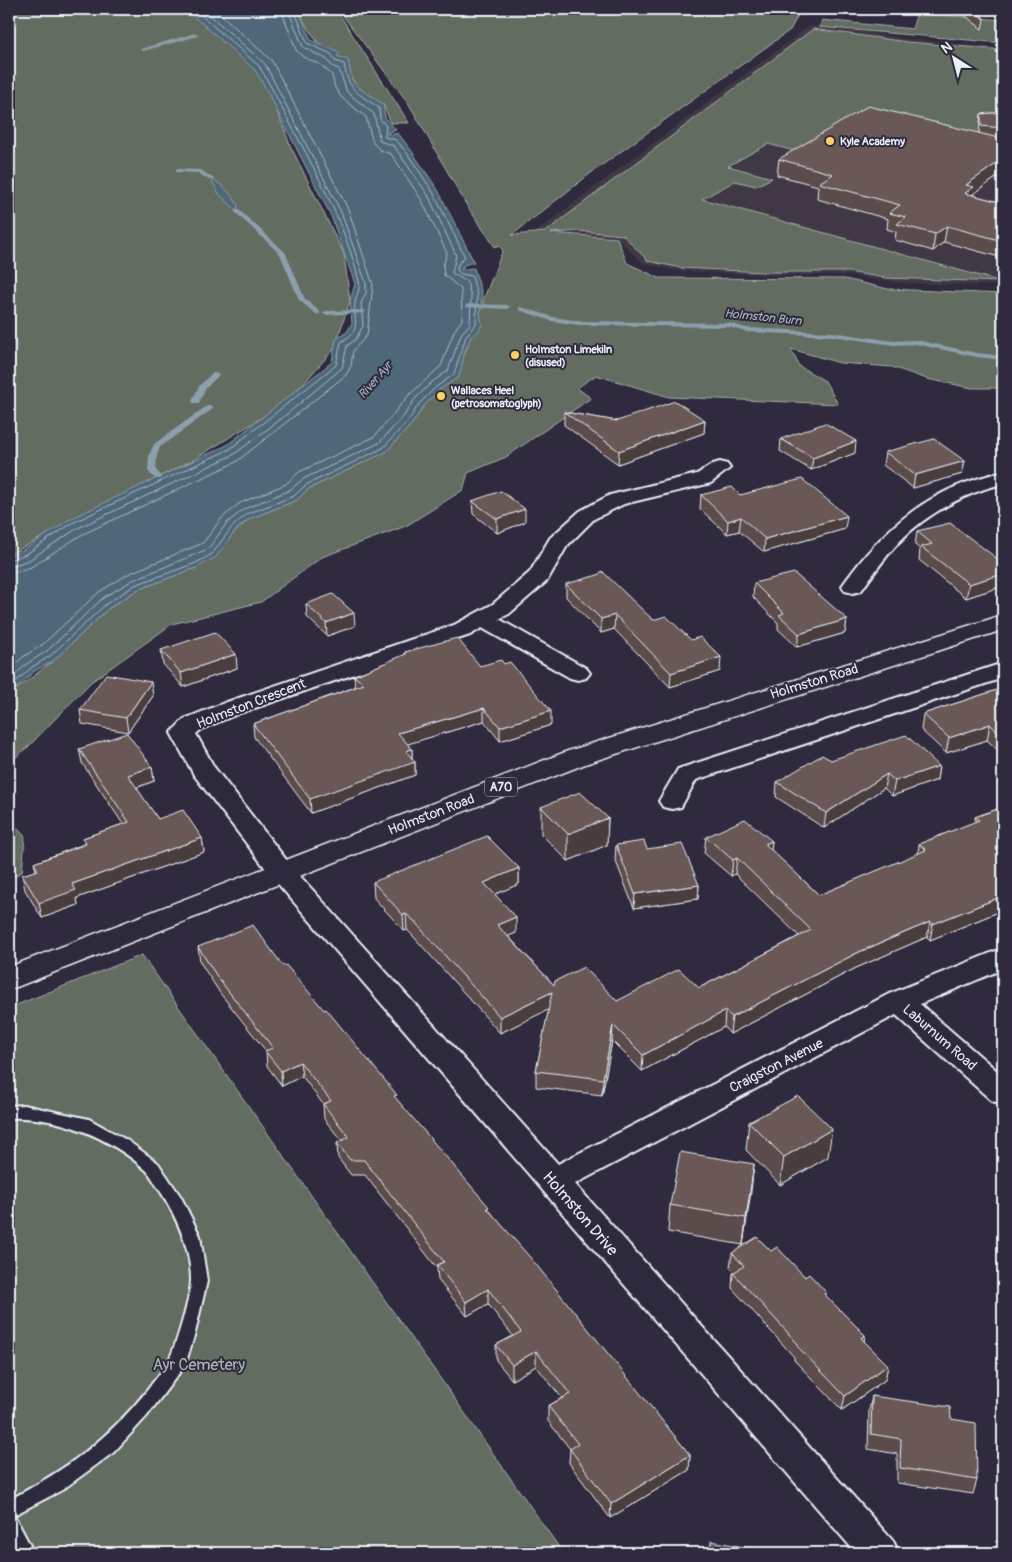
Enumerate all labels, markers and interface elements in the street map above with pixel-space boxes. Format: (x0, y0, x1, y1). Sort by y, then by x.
north arrow (930, 32, 980, 82)
text: N (938, 38, 955, 58)
marker: Kyle Academy (824, 135, 836, 147)
place label: Kyle Academy (840, 135, 905, 148)
water label: Holmston Burn (724, 306, 803, 329)
place label: Holmston Limekiln (disused) (525, 343, 612, 369)
marker: Holmston Limekiln (disused) (509, 349, 521, 361)
water label: River Ayr (355, 357, 397, 402)
place label: Wallaces Heel (petrosomatoglyph) (451, 384, 542, 410)
marker: Wallaces Heel (petrosomatoglyph) (435, 390, 447, 402)
street label: Holmston Road (768, 660, 860, 703)
street label: Holmston Crescent (194, 675, 309, 732)
road number: A70 (485, 778, 517, 796)
street label: Holmston Road (386, 790, 477, 839)
street label: Laburnum Road (899, 1001, 980, 1074)
street label: Craigston Avenue (726, 1034, 826, 1096)
street label: Holmston Drive (538, 1167, 622, 1260)
park label: Ayr Cemetery (153, 1355, 245, 1375)

